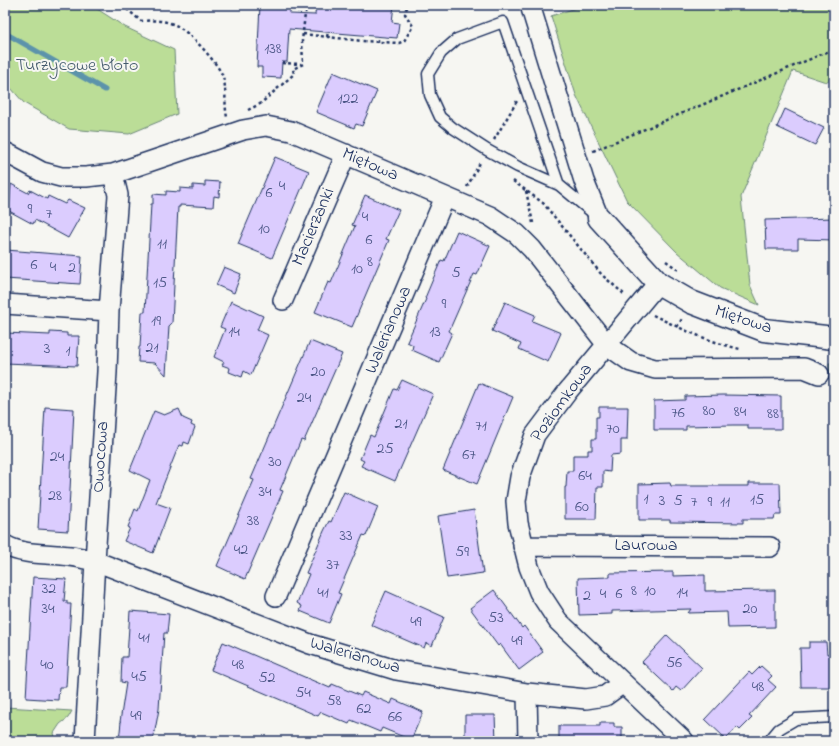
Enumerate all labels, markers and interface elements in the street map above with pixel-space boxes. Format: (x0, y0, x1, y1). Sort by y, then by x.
house number: 138 (264, 37, 282, 61)
park label: Turzycowe błoto (16, 53, 138, 79)
house number: 122 (338, 87, 359, 111)
street label: Miętowa (338, 141, 402, 189)
house number: 4 (279, 174, 286, 198)
house number: 6 (265, 181, 273, 205)
street label: Macierzanki (286, 184, 342, 270)
house number: 9 (28, 197, 33, 221)
house number: 7 (46, 202, 53, 226)
house number: 4 (362, 205, 369, 229)
house number: 10 (258, 217, 270, 241)
house number: 6 (365, 228, 373, 252)
house number: 11 (157, 232, 167, 256)
house number: 8 (367, 250, 373, 274)
house number: 6 (30, 253, 38, 277)
house number: 4 (50, 255, 57, 279)
house number: 2 (68, 256, 76, 280)
house number: 10 (351, 257, 363, 281)
house number: 5 (451, 261, 461, 285)
house number: 15 (153, 271, 167, 295)
street label: Walerianowa (359, 282, 419, 378)
house number: 9 (442, 292, 447, 316)
street label: Miętowa (711, 298, 775, 342)
house number: 19 (151, 309, 161, 333)
house number: 14 (228, 320, 240, 344)
house number: 13 (429, 320, 441, 344)
house number: 21 (145, 336, 159, 360)
house number: 3 (44, 337, 50, 361)
house number: 1 (65, 339, 71, 363)
street label: Poziomkowa (525, 358, 599, 448)
house number: 20 (311, 360, 326, 384)
house number: 24 (297, 386, 312, 410)
house number: 80 (703, 399, 716, 423)
house number: 84 (734, 400, 747, 424)
house number: 76 (671, 401, 685, 425)
house number: 88 (767, 402, 779, 426)
house number: 21 (394, 412, 408, 436)
house number: 71 (475, 414, 487, 438)
house number: 70 (606, 417, 620, 441)
street label: Owocowa (86, 420, 116, 494)
house number: 25 (376, 437, 394, 461)
house number: 67 (462, 443, 476, 467)
house number: 24 (50, 445, 65, 469)
house number: 30 (268, 450, 282, 474)
house number: 64 (578, 464, 592, 488)
house number: 34 (258, 480, 272, 504)
house number: 28 (48, 484, 62, 508)
house number: 1 (643, 487, 649, 511)
house number: 15 (750, 488, 764, 512)
house number: 3 (659, 489, 665, 513)
house number: 5 (673, 489, 683, 513)
house number: 7 (691, 490, 698, 514)
house number: 9 (708, 490, 713, 514)
house number: 11 (720, 490, 730, 514)
house number: 60 (575, 495, 589, 519)
house number: 38 (247, 509, 259, 533)
house number: 33 (339, 524, 353, 548)
street label: Laurowa (614, 533, 678, 559)
house number: 42 (234, 538, 248, 562)
house number: 59 (455, 540, 469, 564)
house number: 37 (326, 553, 340, 577)
house number: 32 (42, 577, 56, 601)
house number: 8 (631, 579, 637, 603)
house number: 10 (644, 579, 656, 603)
house number: 41 (317, 581, 329, 605)
house number: 14 (676, 581, 688, 605)
house number: 4 (600, 582, 607, 606)
house number: 6 (615, 582, 623, 606)
house number: 2 (583, 584, 591, 608)
house number: 34 (41, 597, 55, 621)
house number: 20 (743, 597, 758, 621)
house number: 53 (488, 606, 504, 630)
house number: 49 (410, 610, 422, 634)
house number: 41 (138, 626, 150, 650)
house number: 49 (511, 629, 523, 653)
street label: Walerianowa (307, 631, 403, 681)
house number: 56 (666, 651, 682, 675)
house number: 40 (40, 653, 54, 677)
house number: 48 (232, 653, 244, 677)
house number: 45 (131, 665, 147, 689)
house number: 52 (258, 666, 276, 690)
house number: 48 (752, 675, 764, 699)
house number: 54 (295, 681, 311, 705)
house number: 58 (326, 689, 342, 713)
house number: 62 (357, 697, 372, 721)
house number: 49 (130, 704, 142, 728)
house number: 66 (388, 705, 402, 729)

